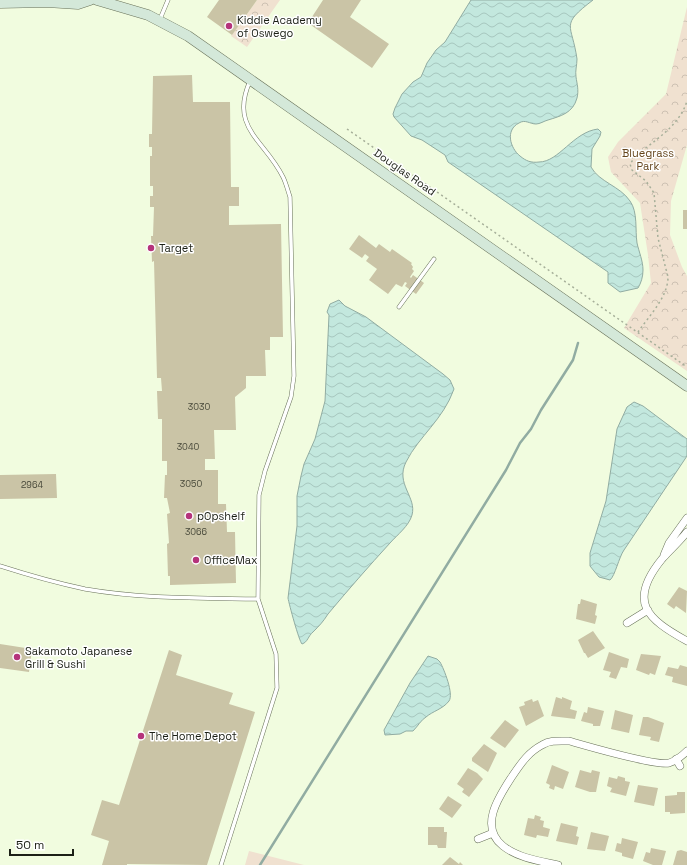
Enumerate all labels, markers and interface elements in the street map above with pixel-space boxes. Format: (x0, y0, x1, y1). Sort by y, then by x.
place label: Kiddie Academy of Oswego (237, 13, 322, 40)
marker: Kiddie Academy of Oswego (224, 21, 234, 31)
street label: Douglas Road (371, 145, 439, 199)
park label: Bluegrass Park (622, 146, 674, 173)
place label: Target (159, 241, 193, 255)
marker: Target (146, 243, 156, 253)
house number: 3030 (188, 401, 210, 413)
house number: 3040 (177, 441, 200, 453)
house number: 3050 (180, 478, 202, 490)
house number: 2964 (21, 479, 43, 491)
place label: pOpshelf (197, 509, 245, 523)
marker: pOpshelf (184, 511, 194, 521)
house number: 3066 (185, 526, 208, 538)
place label: OfficeMax (204, 553, 258, 567)
marker: OfficeMax (191, 555, 201, 565)
place label: Sakamoto Japanese Grill & Sushi (25, 644, 132, 671)
marker: Sakamoto Japanese Grill & Sushi (12, 652, 22, 662)
place label: The Home Depot (149, 729, 237, 743)
marker: The Home Depot (136, 731, 146, 741)
scale bar (10, 831, 73, 857)
text: 50 m (16, 837, 44, 853)

